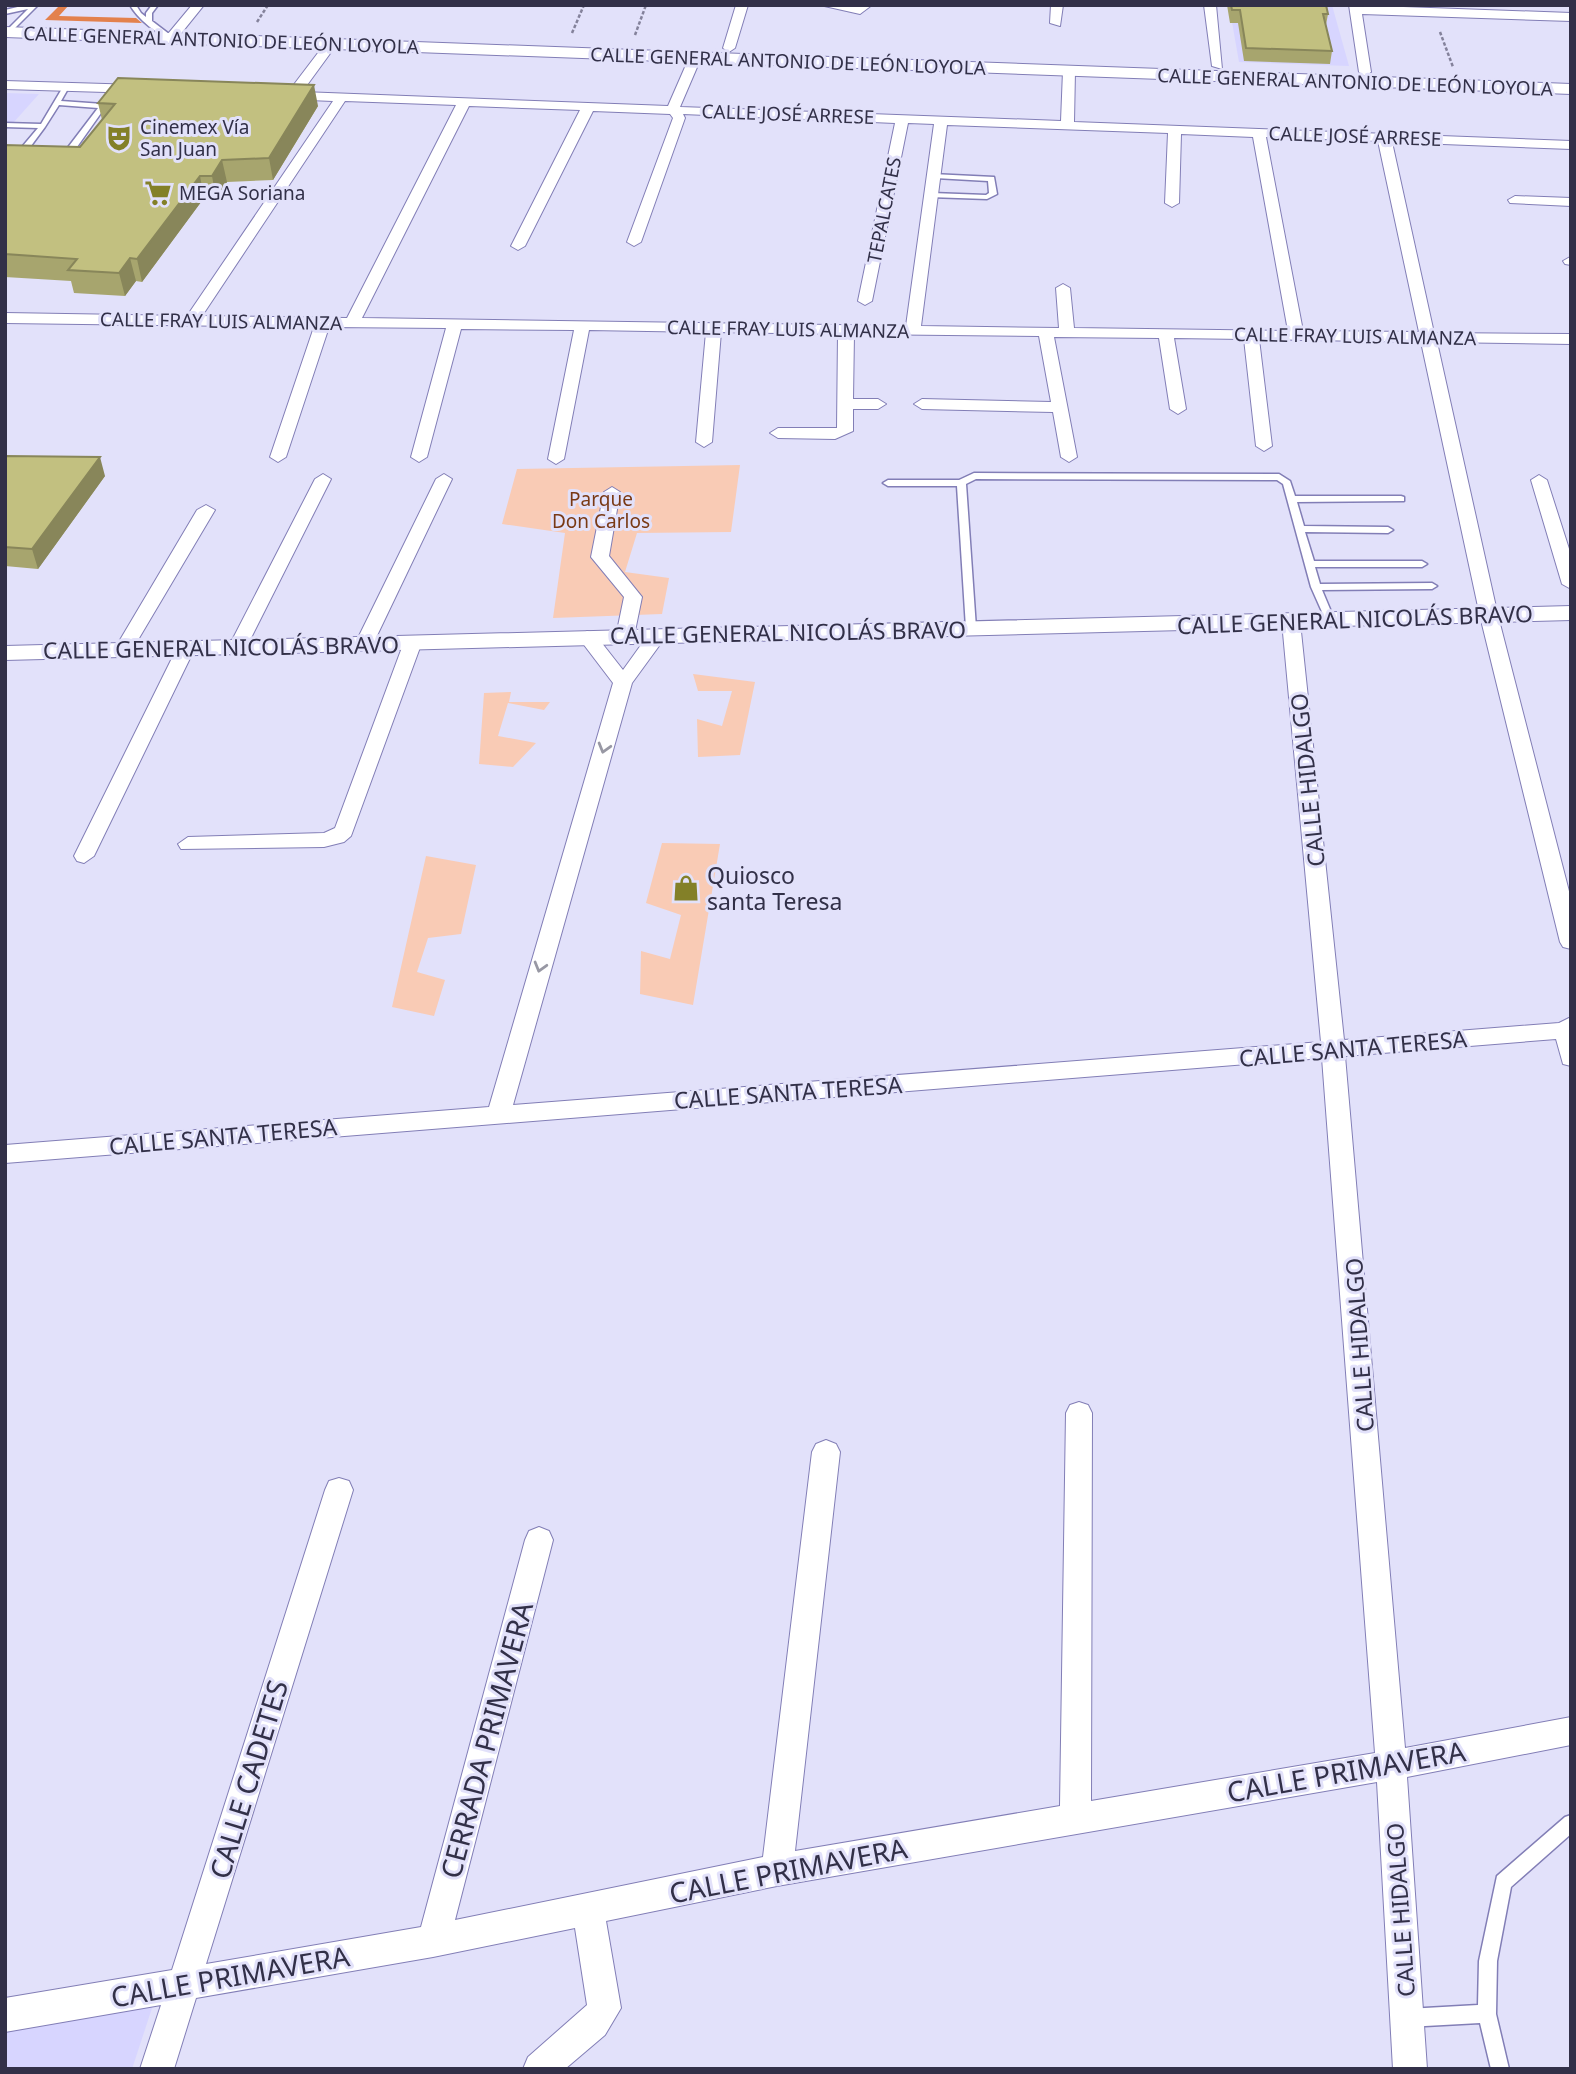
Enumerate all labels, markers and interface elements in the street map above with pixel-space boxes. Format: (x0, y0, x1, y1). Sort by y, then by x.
street label: CALLE GENERAL ANTONIO DE LEÓN LOYOLA (23, 20, 420, 60)
street label: CALLE GENERAL ANTONIO DE LEÓN LOYOLA (590, 41, 987, 81)
street label: CALLE GENERAL ANTONIO DE LEÓN LOYOLA (1157, 62, 1554, 102)
street label: CALLE JOSÉ ARRESE (701, 98, 875, 130)
place label: Cinemex Vía San Juan (140, 114, 249, 162)
street label: CALLE JOSÉ ARRESE (1268, 120, 1442, 152)
theatre icon: Cinemex Vía San Juan (104, 123, 134, 153)
street label: TEPALCATES (861, 155, 907, 265)
supermarket icon: MEGA Soriana (143, 178, 173, 208)
place label: MEGA Soriana (179, 180, 305, 206)
street label: CALLE FRAY LUIS ALMANZA (100, 306, 343, 336)
street label: CALLE FRAY LUIS ALMANZA (667, 314, 910, 344)
street label: CALLE FRAY LUIS ALMANZA (1234, 321, 1477, 351)
park label: Parque Don Carlos (552, 486, 650, 534)
street label: CALLE GENERAL NICOLÁS BRAVO (1176, 597, 1534, 641)
street label: CALLE GENERAL NICOLÁS BRAVO (610, 613, 966, 651)
street label: CALLE GENERAL NICOLÁS BRAVO (43, 628, 399, 666)
street label: CALLE HIDALGO (1282, 692, 1332, 868)
one-way arrow (597, 742, 612, 754)
place label: Quiosco santa Teresa (707, 859, 842, 917)
shop icon: Quiosco santa Teresa (671, 873, 701, 903)
one-way arrow (533, 961, 548, 973)
street label: CALLE SANTA TERESA (1238, 1022, 1469, 1074)
street label: CALLE SANTA TERESA (673, 1068, 904, 1116)
street label: CALLE SANTA TERESA (108, 1110, 339, 1162)
street label: CALLE HIDALGO (1337, 1257, 1381, 1433)
street label: CERRADA PRIMAVERA (431, 1597, 541, 1882)
street label: CALLE CADETES (200, 1675, 296, 1883)
street label: CALLE PRIMAVERA (1224, 1731, 1468, 1811)
street label: CALLE HIDALGO (1378, 1822, 1422, 1998)
street label: CALLE PRIMAVERA (666, 1828, 910, 1912)
street label: CALLE PRIMAVERA (108, 1936, 352, 2016)

